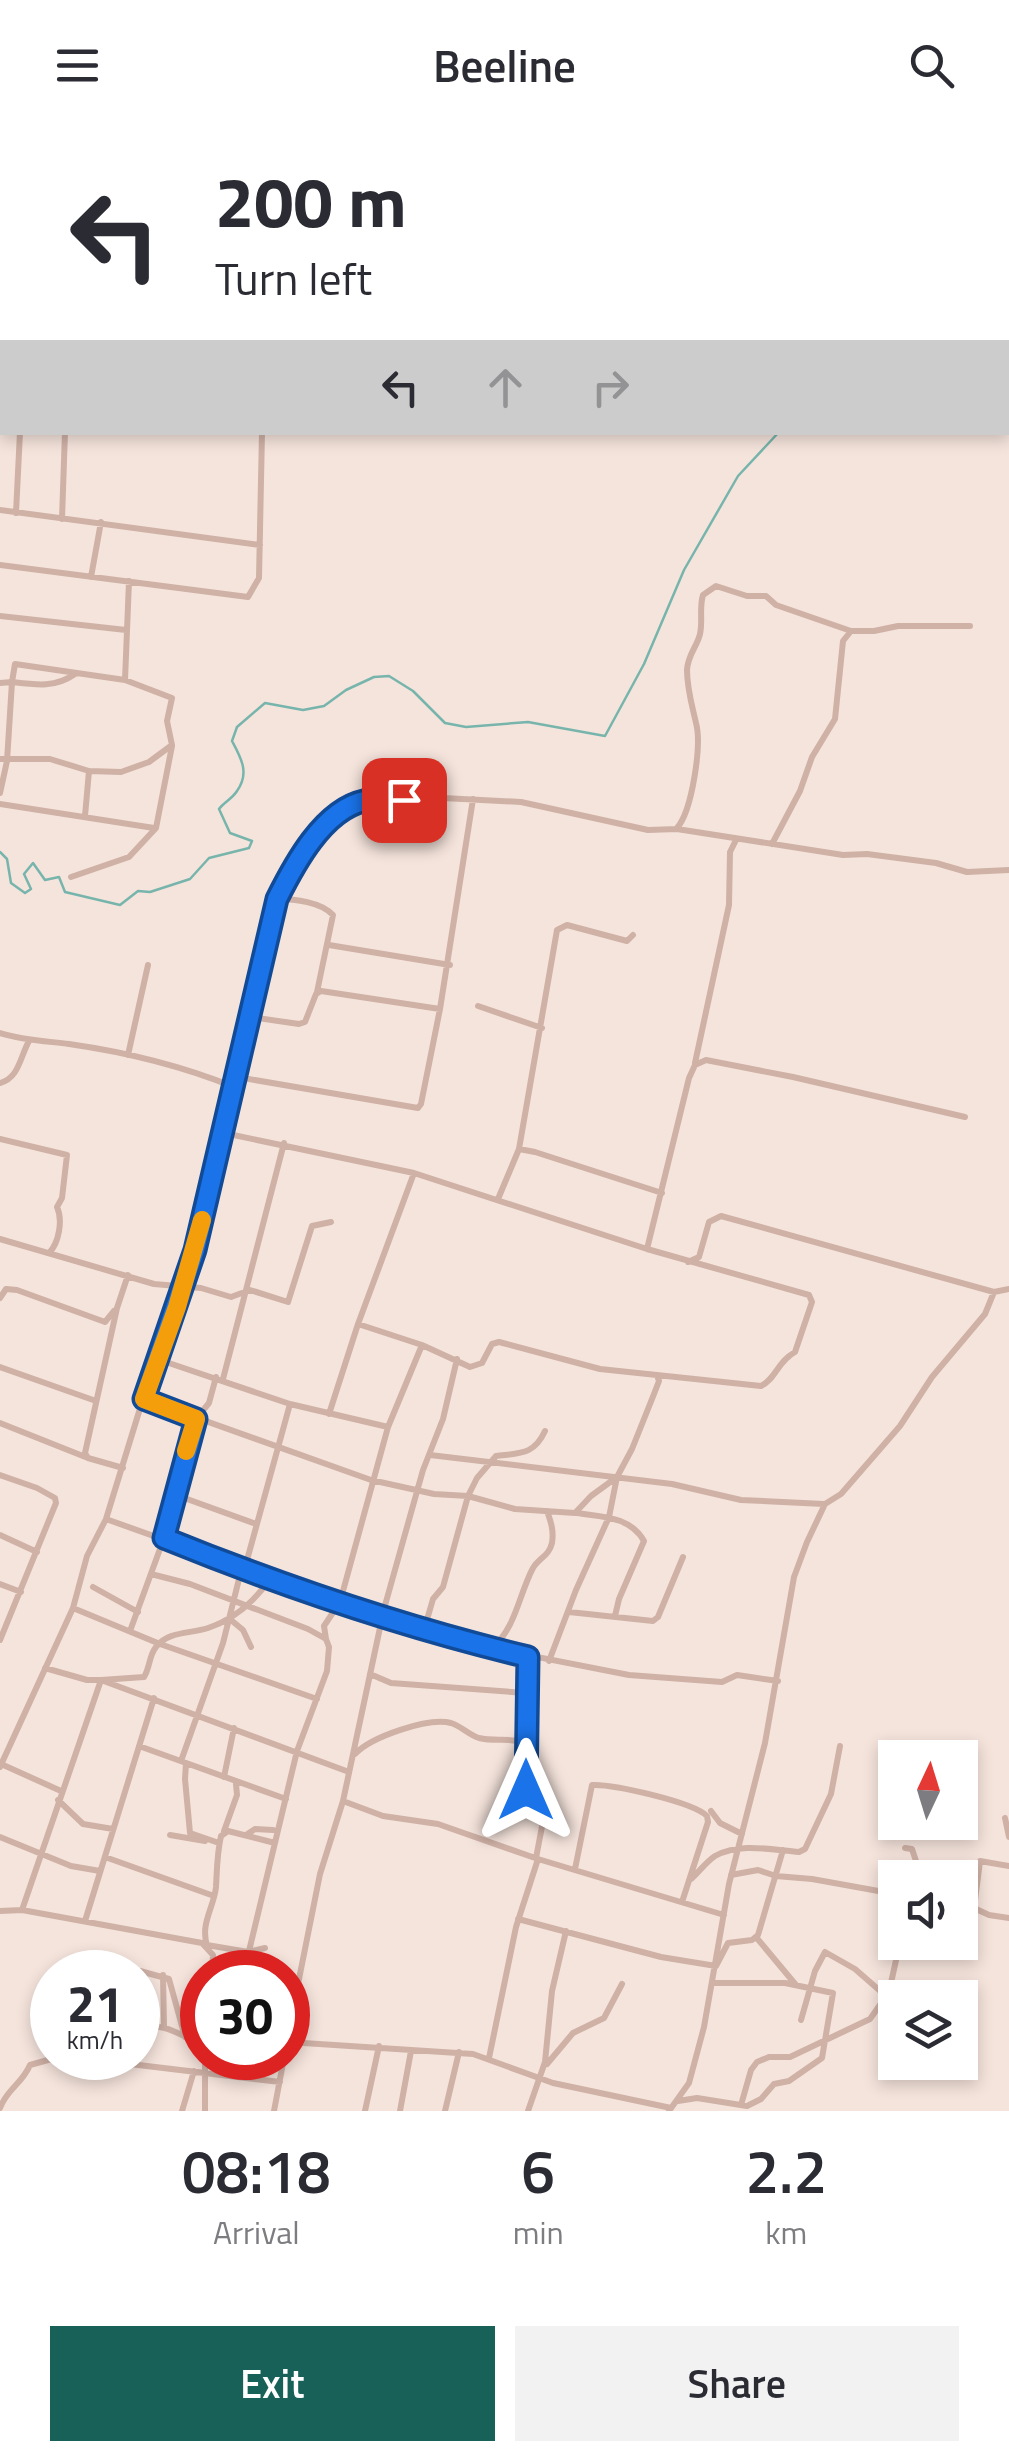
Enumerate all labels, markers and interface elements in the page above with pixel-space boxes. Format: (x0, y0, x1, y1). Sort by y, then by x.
text: Beeline (433, 31, 576, 99)
icon: menu (50, 38, 105, 93)
icon: search (904, 38, 959, 93)
text: 200 m (215, 148, 407, 254)
icon: left (50, 170, 180, 300)
text: Turn left (215, 244, 372, 312)
icon: left (373, 360, 428, 415)
icon: ahead (478, 360, 533, 415)
icon: right (583, 360, 638, 415)
pin (362, 758, 447, 843)
icon: arrive (377, 773, 432, 828)
position arrow (474, 1738, 578, 1842)
north arrow (878, 1740, 978, 1840)
map controls (878, 1740, 978, 2080)
button: sound (878, 1860, 978, 1960)
speed limit sign: 30 (180, 1950, 310, 2080)
text: 21 (67, 1965, 123, 2041)
button: layers (878, 1980, 978, 2080)
text: km/h (67, 2021, 123, 2059)
text: 08:18 (182, 2125, 331, 2216)
text: 6 (521, 2125, 555, 2216)
text: 2.2 (746, 2125, 827, 2216)
text: Arrival (213, 2208, 300, 2256)
text: min (513, 2208, 564, 2256)
text: km (765, 2208, 807, 2256)
button: Exit (50, 2326, 495, 2441)
button: Share (515, 2326, 959, 2441)

